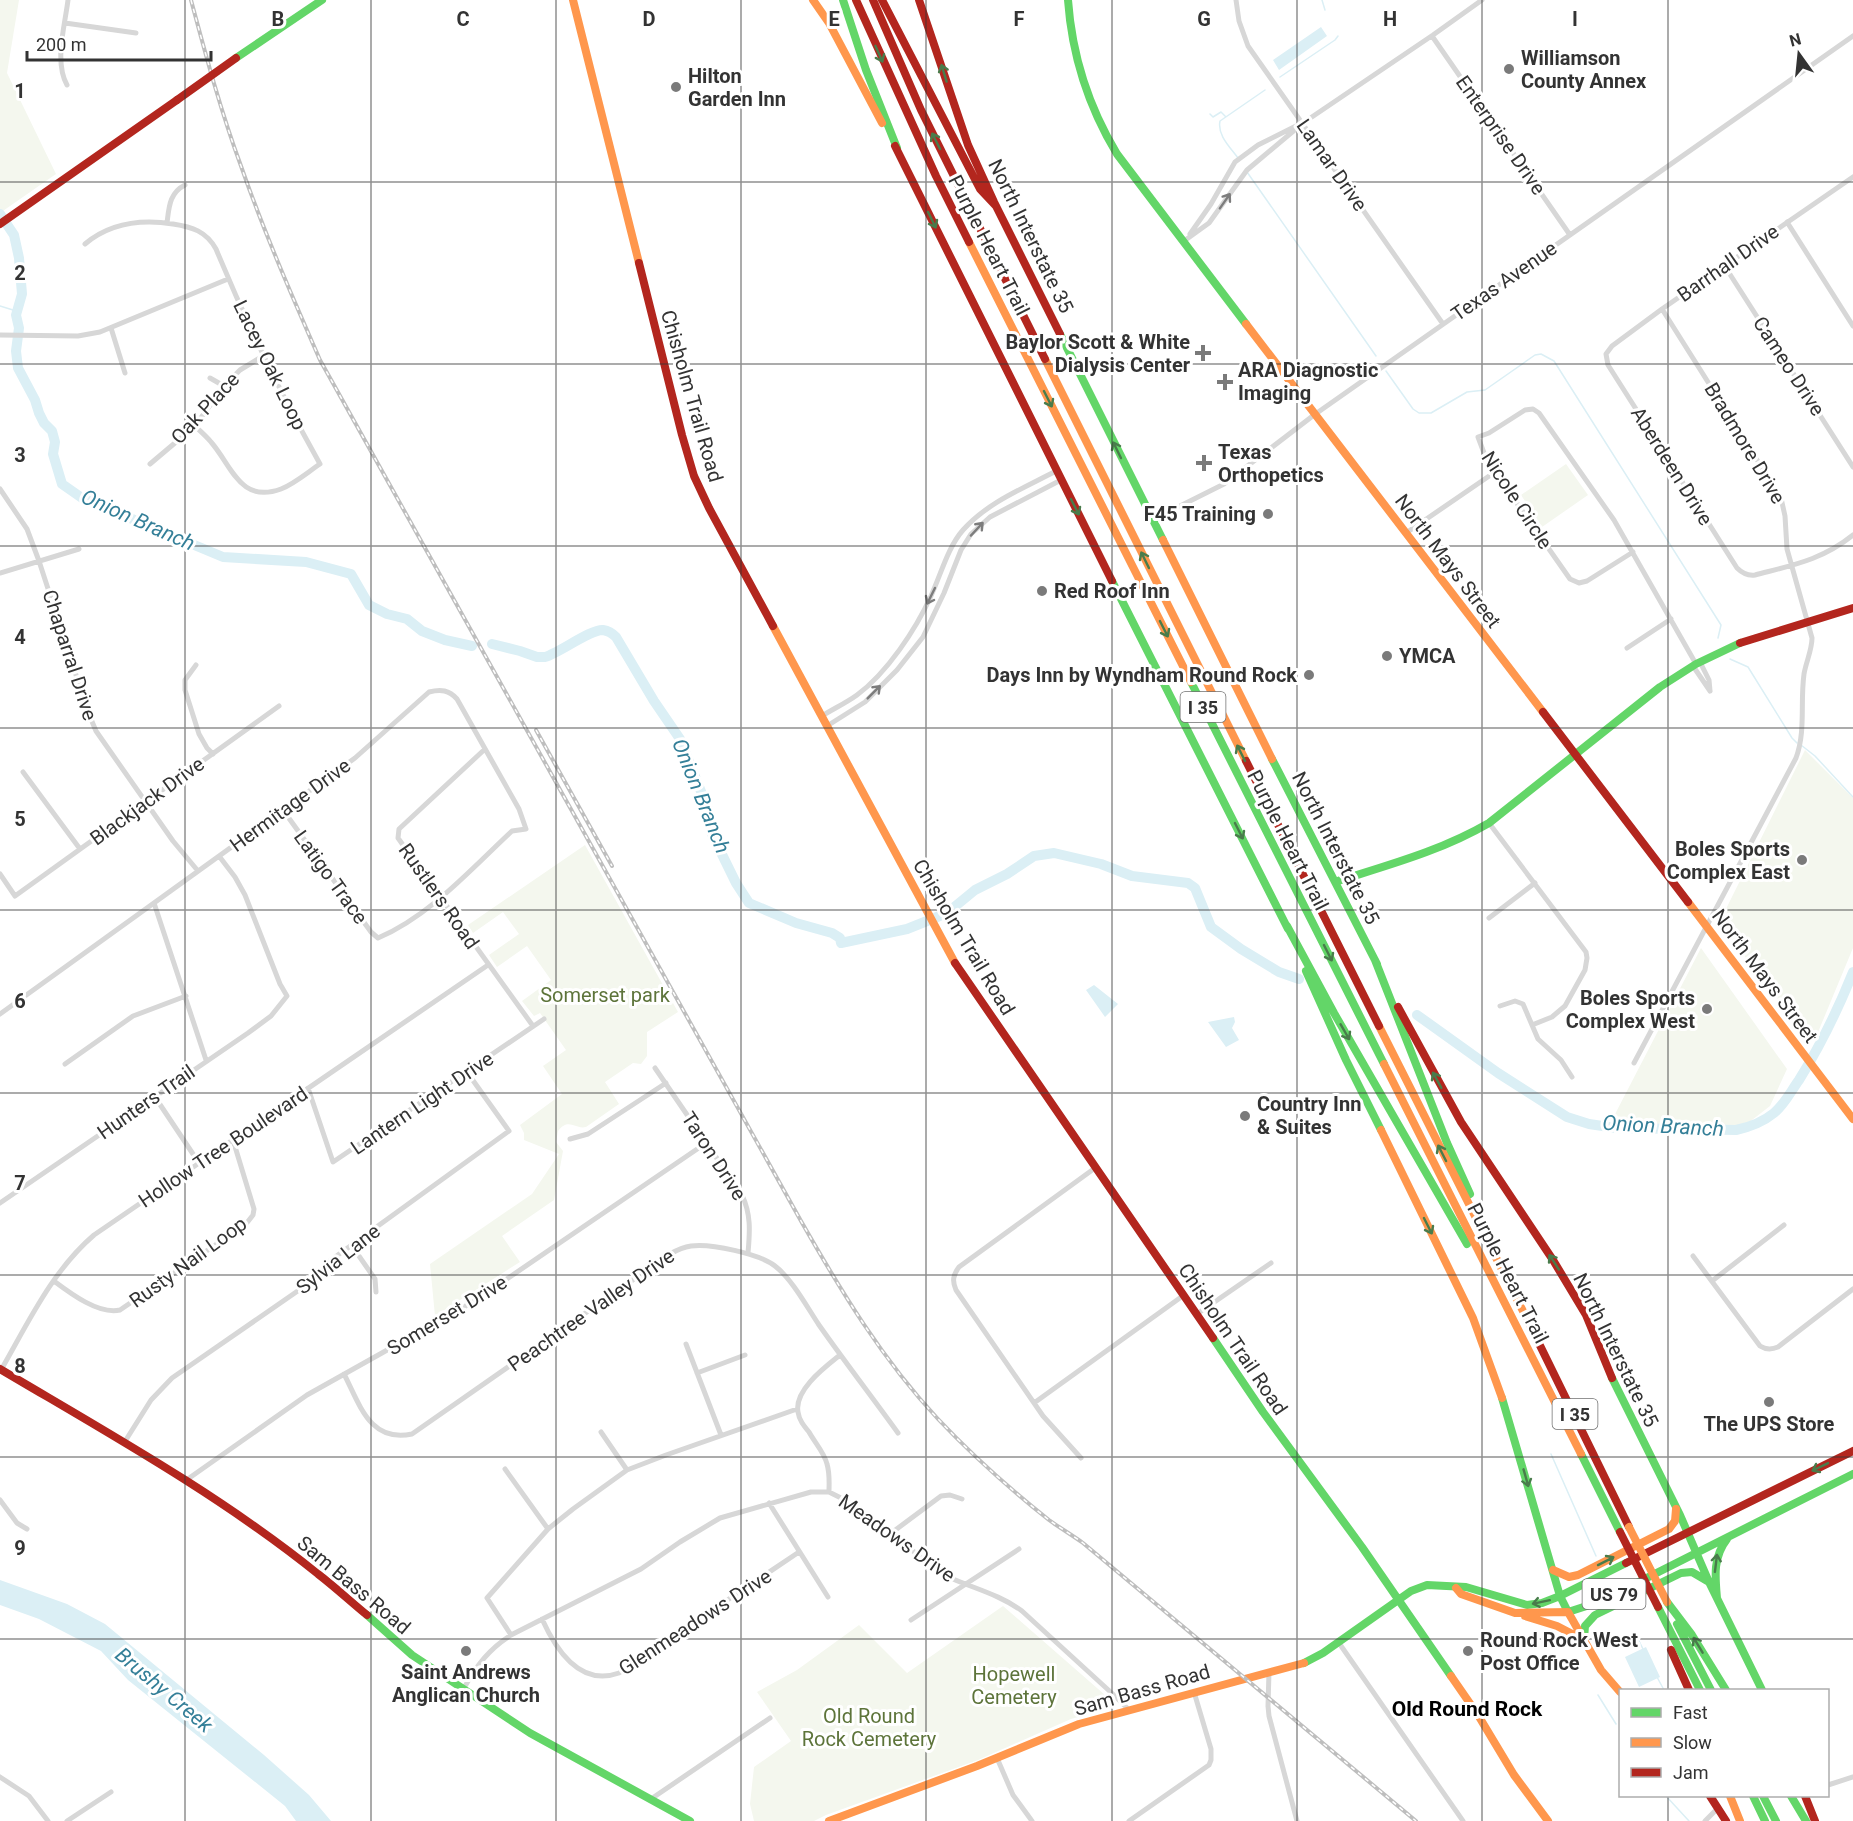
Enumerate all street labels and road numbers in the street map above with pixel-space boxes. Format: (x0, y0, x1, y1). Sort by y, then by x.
street label: Enterprise Drive (1451, 71, 1551, 199)
street label: Lamar Drive (1292, 114, 1372, 216)
street label: North Interstate 35 (983, 155, 1079, 317)
street label: Purple Heart Trail (943, 171, 1035, 319)
street label: Barrhall Drive (1673, 219, 1783, 307)
street label: Texas Avenue (1447, 236, 1561, 326)
street label: Lacey Oak Loop (228, 296, 312, 434)
street label: Chisholm Trail Road (656, 307, 728, 485)
street label: Cameo Drive (1748, 312, 1830, 420)
street label: Oak Place (166, 367, 244, 449)
street label: Bradmore Drive (1699, 378, 1791, 508)
street label: Aberdeen Drive (1626, 402, 1718, 530)
street label: Nicole Circle (1476, 447, 1558, 553)
street label: North Mays Street (1390, 489, 1506, 633)
street label: Chaparral Drive (38, 587, 102, 723)
road number: I 35 (1180, 692, 1226, 722)
street label: Blackjack Drive (85, 752, 209, 850)
street label: Hermitage Drive (225, 753, 355, 857)
street label: Purple Heart Trail (1242, 766, 1334, 914)
street label: North Interstate 35 (1287, 768, 1385, 928)
street label: Latigo Trace (289, 826, 373, 928)
street label: Rustlers Road (394, 838, 484, 954)
street label: Chisholm Trail Road (908, 855, 1020, 1019)
street label: North Mays Street (1707, 904, 1823, 1048)
street label: Lantern Light Drive (346, 1046, 498, 1160)
street label: Hunters Trail (93, 1060, 199, 1144)
street label: Hollow Tree Boulevard (134, 1081, 312, 1213)
street label: Taron Drive (677, 1107, 751, 1205)
street label: Purple Heart Trail (1462, 1199, 1554, 1347)
street label: Rusty Nail Loop (125, 1211, 251, 1313)
street label: Sylvia Lane (291, 1219, 385, 1299)
street label: Peachtree Valley Drive (503, 1244, 679, 1376)
street label: Chisholm Trail Road (1173, 1259, 1293, 1419)
street label: North Interstate 35 (1568, 1269, 1664, 1431)
street label: Somerset Drive (383, 1270, 511, 1360)
road number: I 35 (1552, 1399, 1598, 1429)
street label: Meadows Drive (834, 1489, 960, 1587)
street label: Sam Bass Road (293, 1531, 415, 1639)
street label: Glenmeadows Drive (614, 1564, 776, 1680)
road number: US 79 (1582, 1579, 1646, 1609)
street label: Sam Bass Road (1071, 1659, 1213, 1721)

